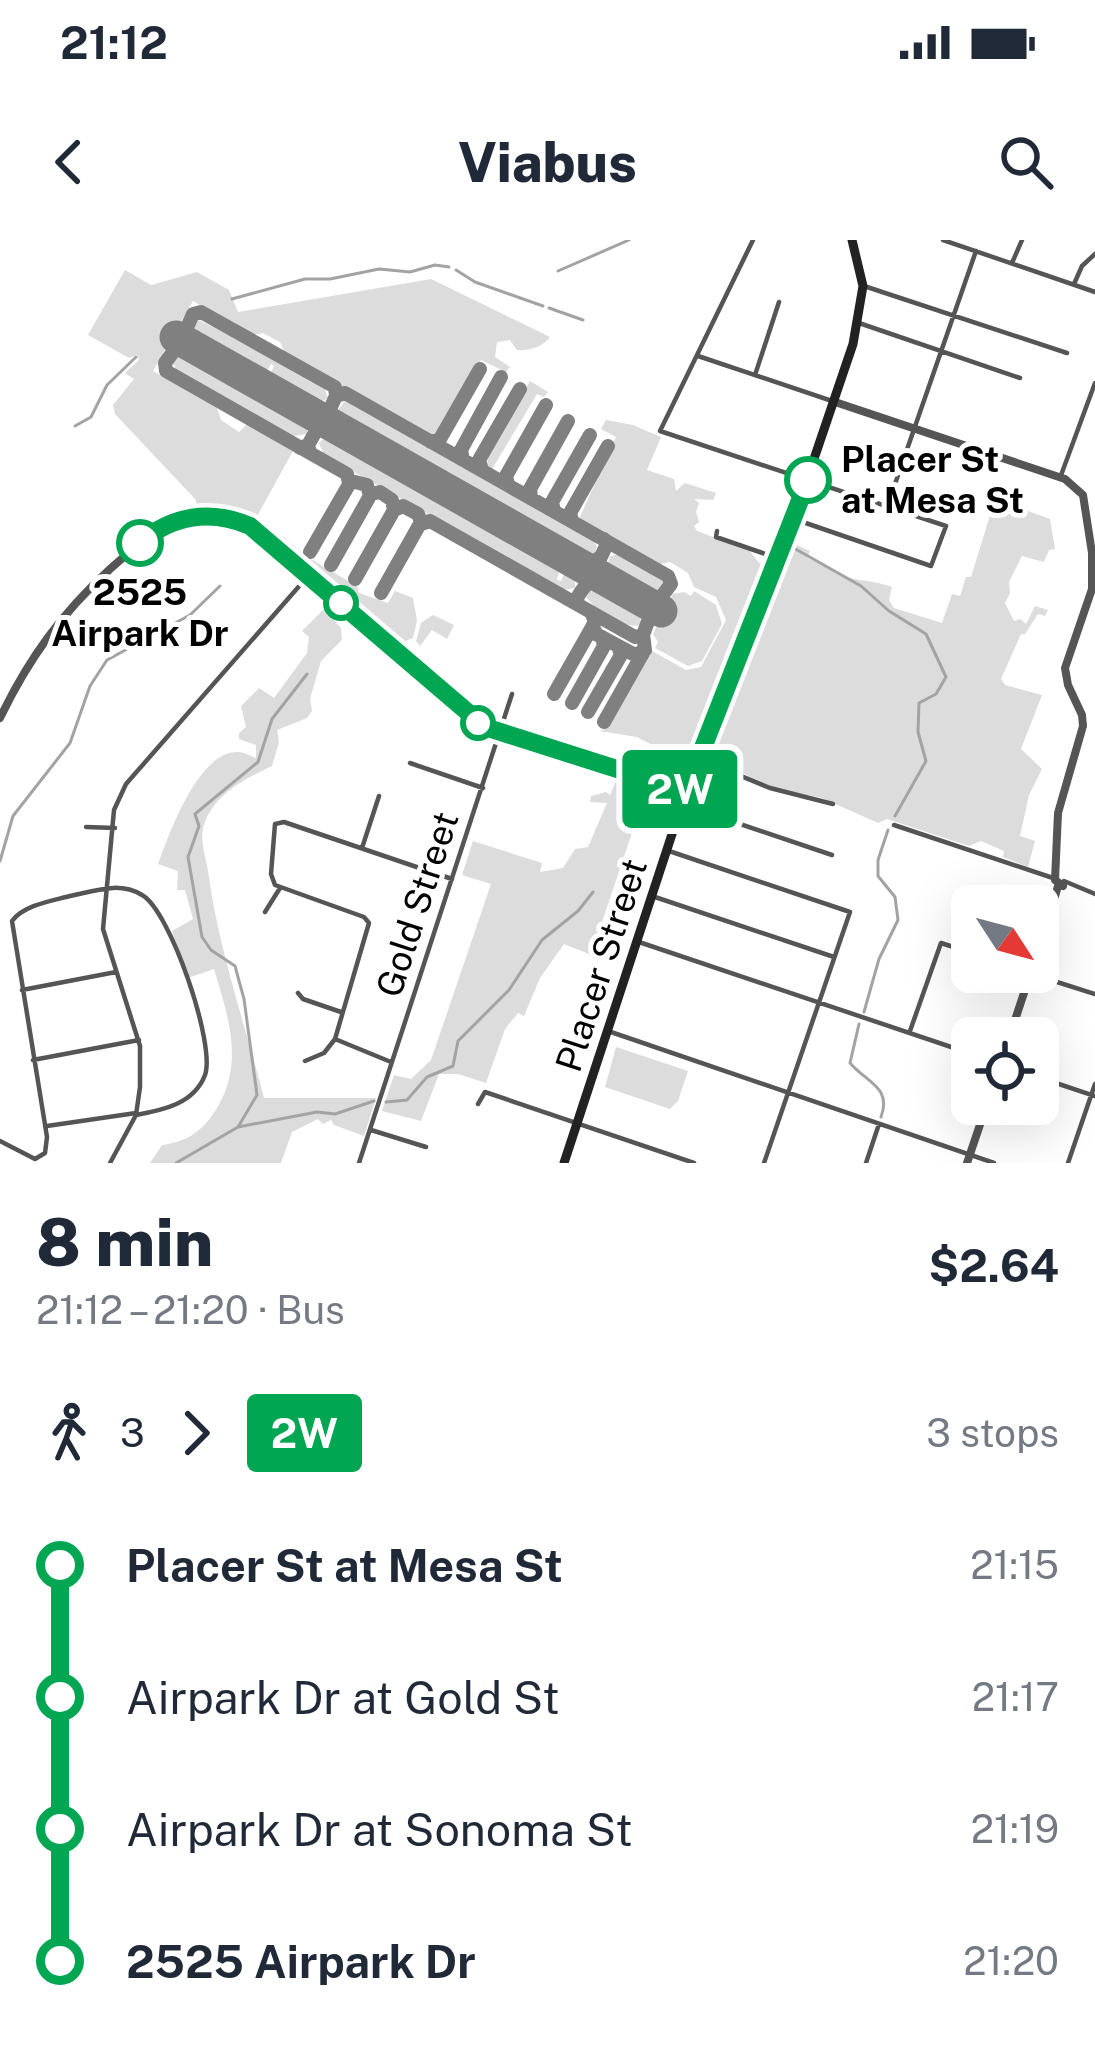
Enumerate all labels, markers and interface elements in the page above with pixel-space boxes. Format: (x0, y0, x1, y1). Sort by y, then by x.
text: 21:12 (60, 16, 168, 69)
icon: back (36, 129, 102, 195)
icon: search (993, 129, 1059, 195)
text: Viabus (458, 131, 637, 194)
place label: Placer St at Mesa St (841, 438, 1024, 521)
marker: Placer St at Mesa St (786, 458, 830, 502)
marker: 2525 Airpark Dr (118, 521, 162, 565)
place label: 2525 Airpark Dr (51, 571, 229, 654)
unlabelled marker (325, 587, 357, 619)
unlabelled marker (462, 707, 494, 739)
line badge: 2W (626, 750, 734, 828)
text: 2W (646, 764, 714, 813)
street label: Gold Street (367, 806, 467, 1002)
street label: Placer Street (547, 853, 655, 1077)
north arrow (951, 885, 1059, 993)
map controls (951, 885, 1059, 1125)
button: locate (951, 1017, 1059, 1125)
text: 8 min (36, 1203, 213, 1281)
text: $2.64 (929, 1239, 1059, 1292)
text: 21:12 – 21:20 · Bus (36, 1287, 345, 1333)
icon: walk (36, 1400, 102, 1466)
icon: forward (163, 1400, 229, 1466)
text: 2W (271, 1408, 338, 1457)
text: 3 (120, 1410, 145, 1456)
text: 3 stops (926, 1410, 1059, 1456)
text: Placer St at Mesa St (126, 1539, 563, 1592)
text: 21:15 (970, 1542, 1059, 1588)
text: Airpark Dr at Gold St (126, 1671, 560, 1724)
text: 21:17 (972, 1674, 1059, 1720)
text: Airpark Dr at Sonoma St (126, 1803, 633, 1856)
text: 21:19 (971, 1806, 1059, 1852)
text: 2525 Airpark Dr (126, 1935, 476, 1988)
text: 21:20 (963, 1938, 1059, 1984)

